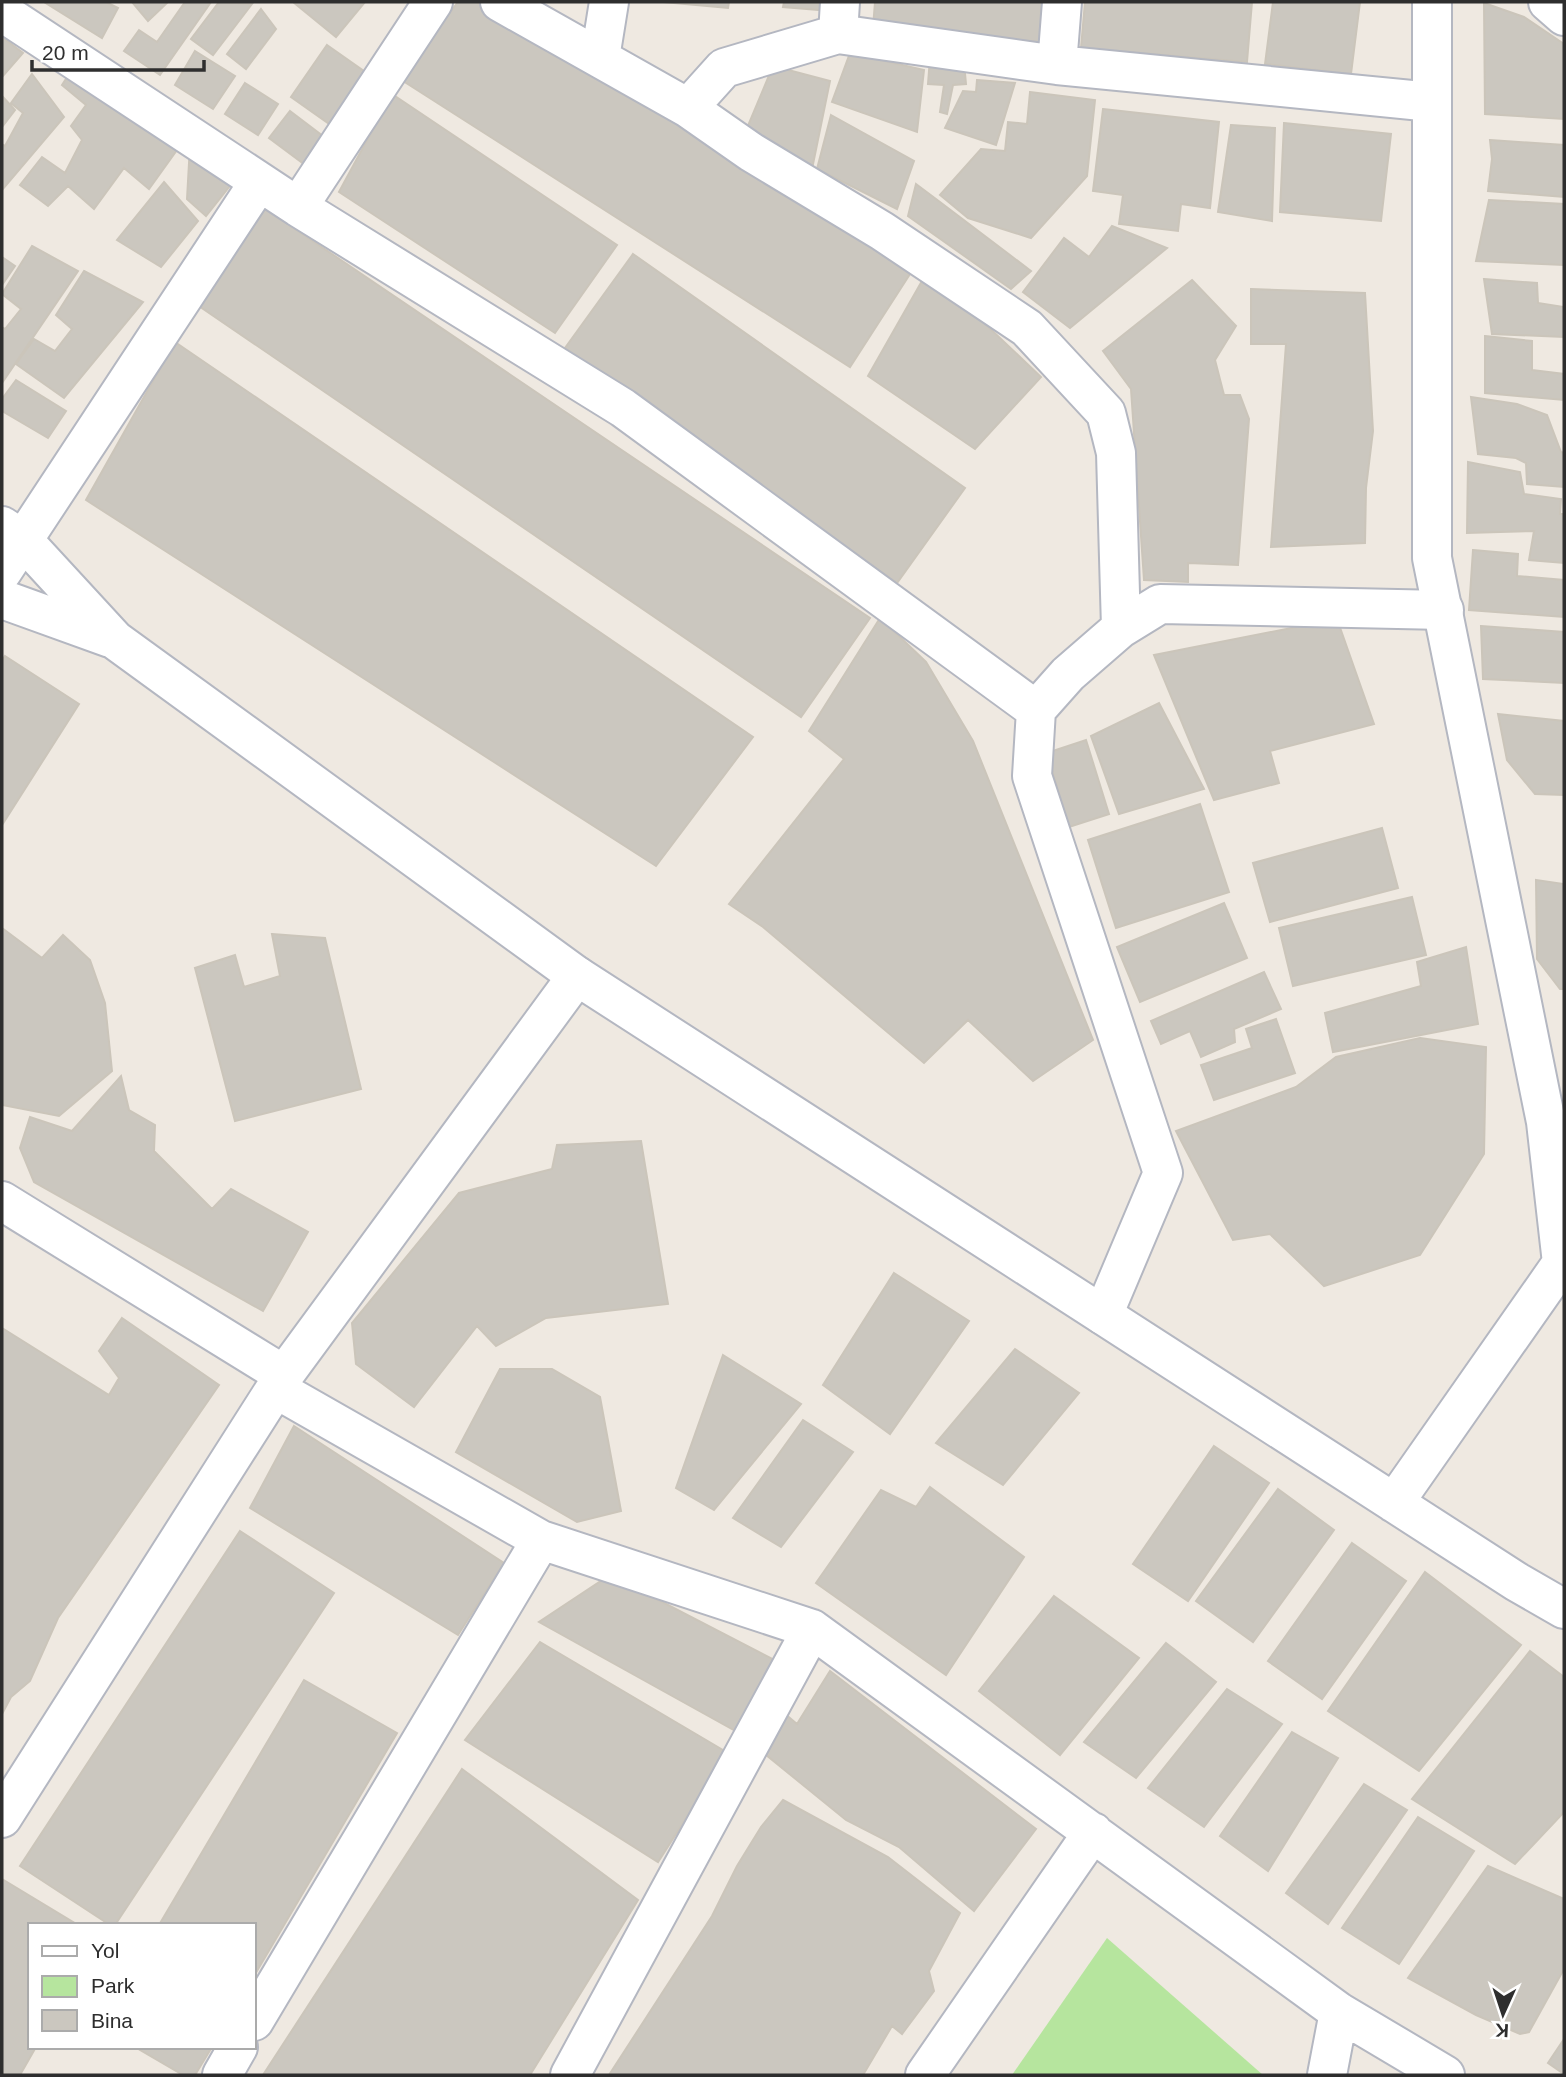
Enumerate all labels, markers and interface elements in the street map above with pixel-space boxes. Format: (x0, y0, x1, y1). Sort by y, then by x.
scale bar (32, 28, 203, 72)
text: 20 m (42, 41, 89, 64)
legend (28, 1923, 256, 2049)
text: Yol (91, 1939, 119, 1962)
text: Park (91, 1974, 135, 1997)
north arrow (1468, 1979, 1538, 2049)
text: Bina (91, 2009, 133, 2032)
text: K (1494, 2020, 1510, 2041)

